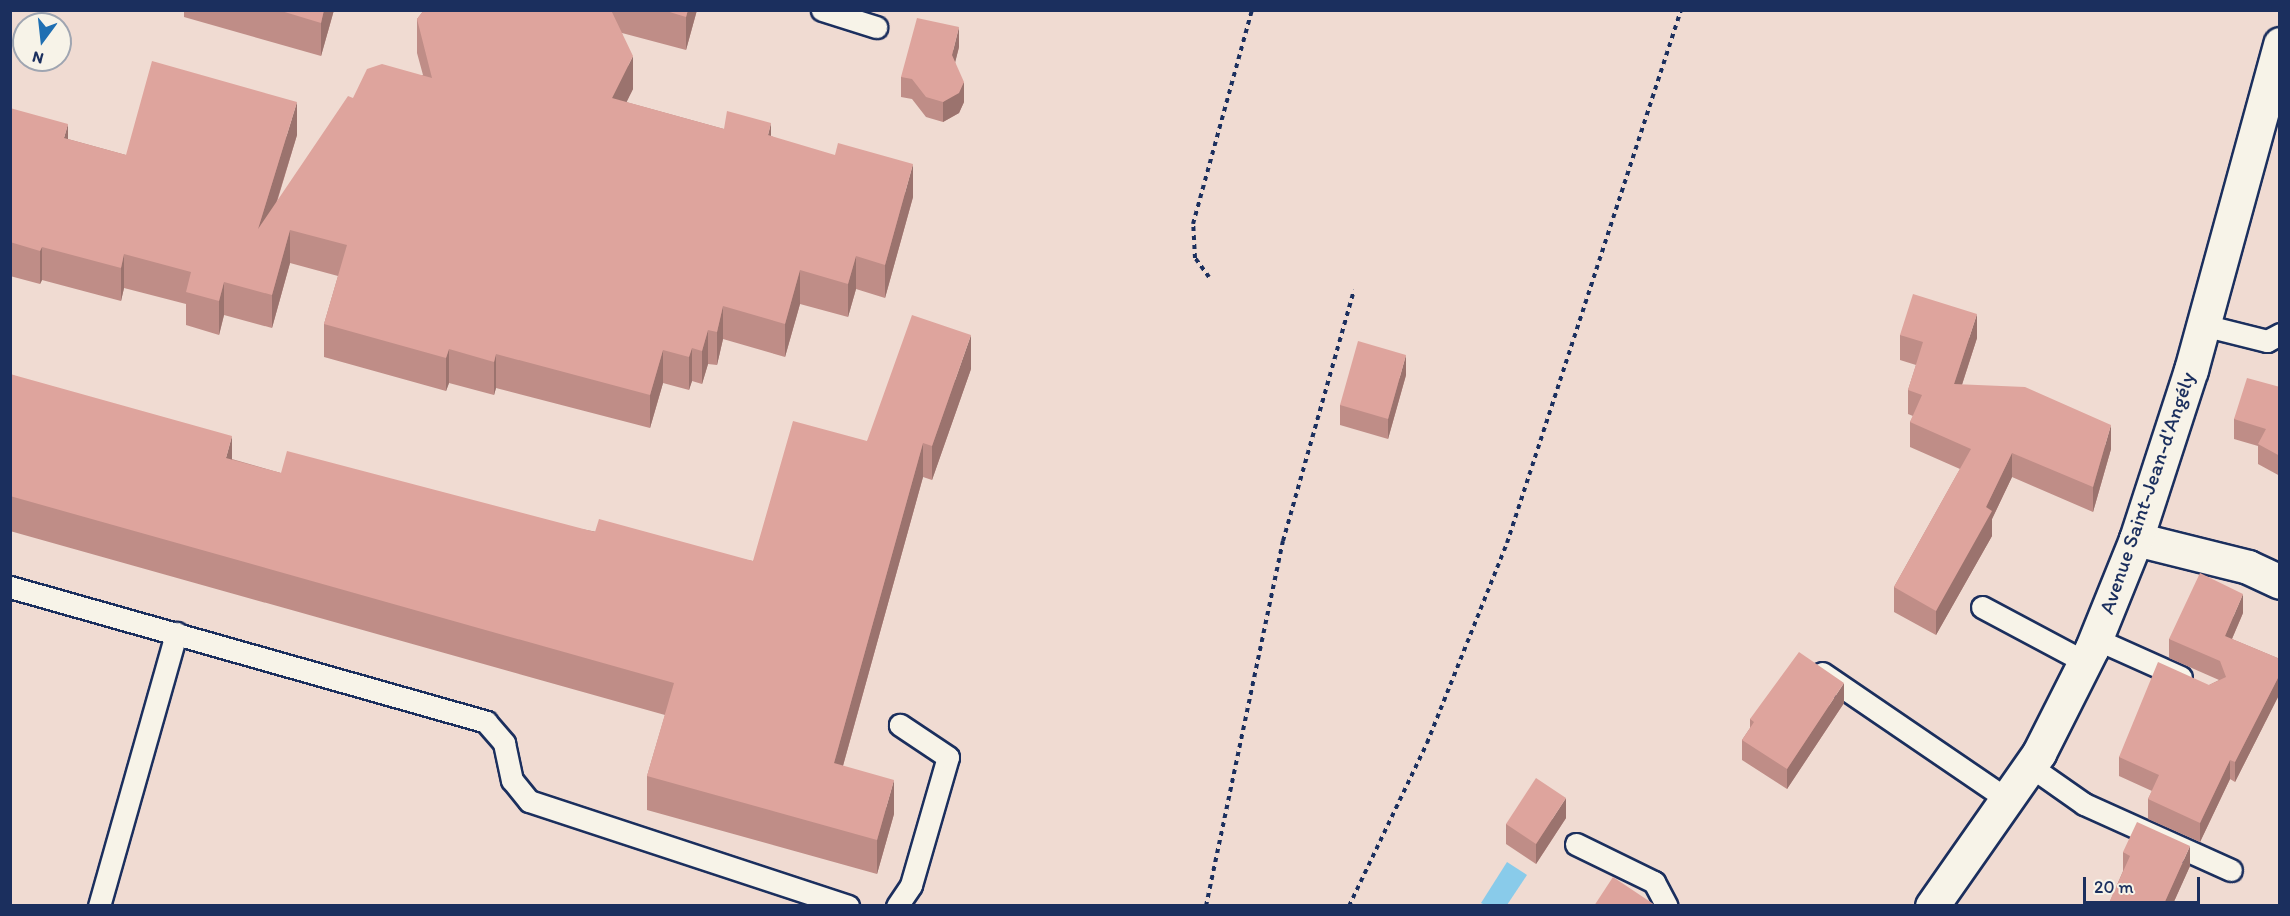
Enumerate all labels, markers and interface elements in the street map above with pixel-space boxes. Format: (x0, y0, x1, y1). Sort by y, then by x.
north arrow (12, 12, 72, 72)
text: N (30, 47, 45, 69)
street label: Avenue Saint-Jean-d'Angély (2094, 369, 2200, 617)
scale bar (2086, 865, 2203, 903)
text: 20 m (2094, 876, 2134, 898)

